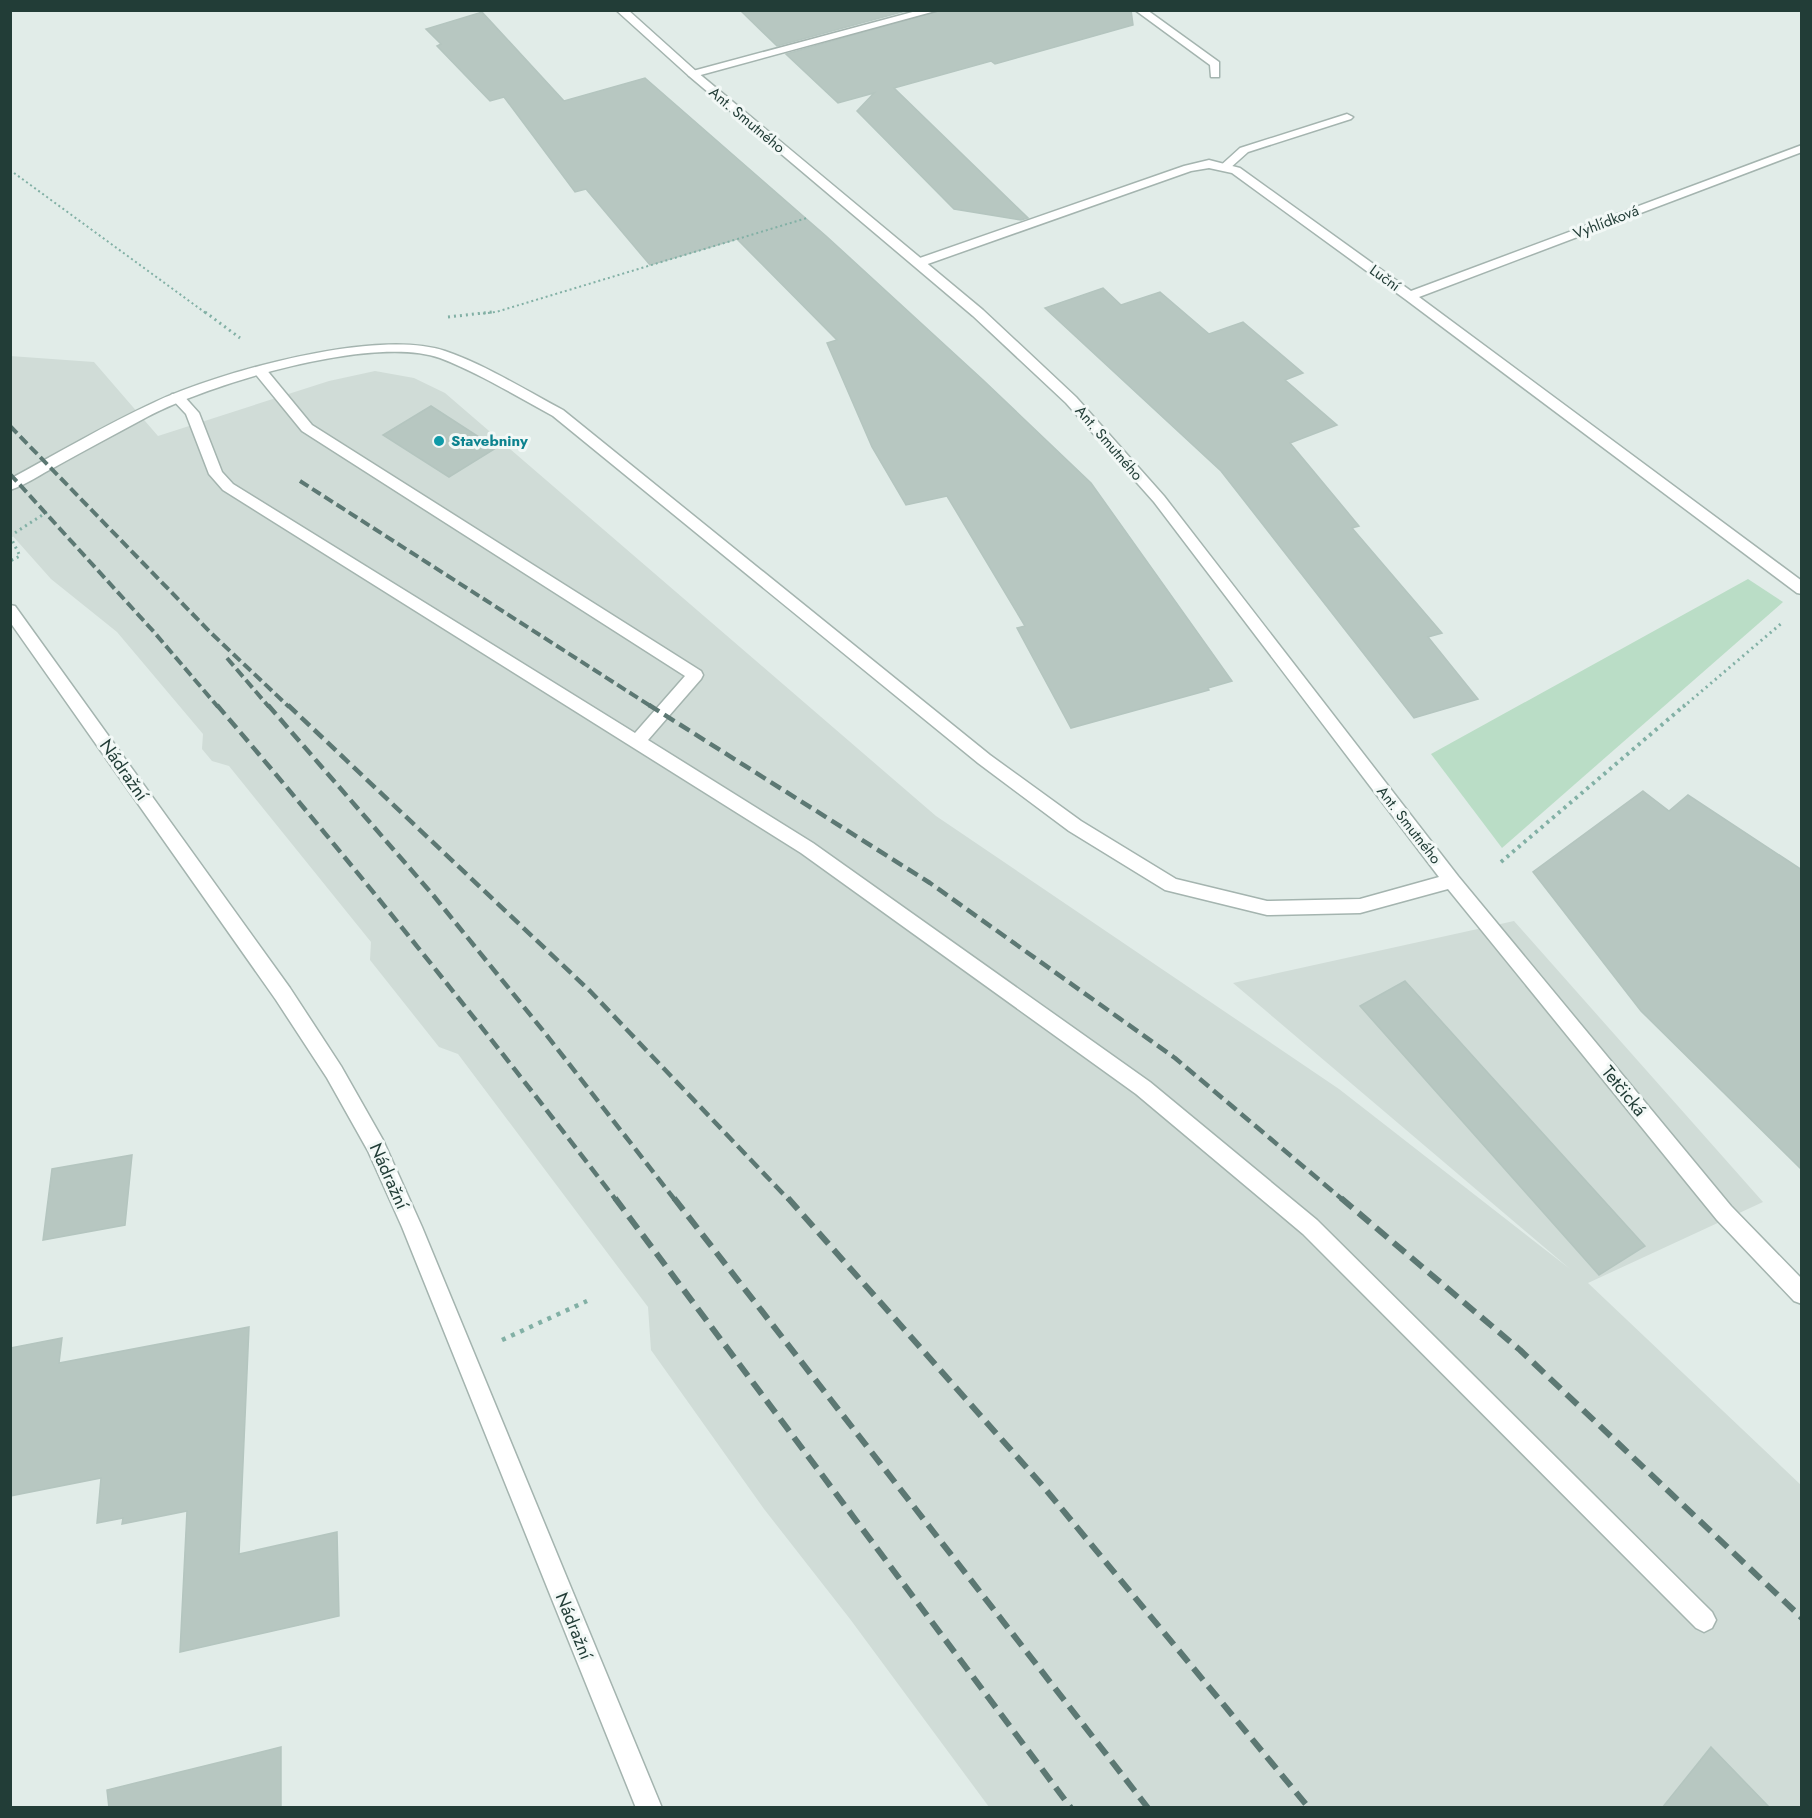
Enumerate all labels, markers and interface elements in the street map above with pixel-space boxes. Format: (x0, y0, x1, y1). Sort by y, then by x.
street label: Ant. Smutného (704, 82, 790, 158)
street label: Vyhlídková (1570, 199, 1642, 245)
street label: Luční (1365, 259, 1406, 297)
street label: Ant. Smutného (1070, 401, 1148, 485)
place label: Stavebniny (451, 430, 528, 452)
marker: Stavebniny (432, 434, 446, 448)
street label: Nádražní (93, 734, 156, 807)
street label: Ant. Smutného (1372, 781, 1446, 869)
street label: Tetčická (1595, 1060, 1653, 1122)
street label: Nádražní (363, 1139, 416, 1215)
street label: Nádražní (549, 1589, 600, 1665)

